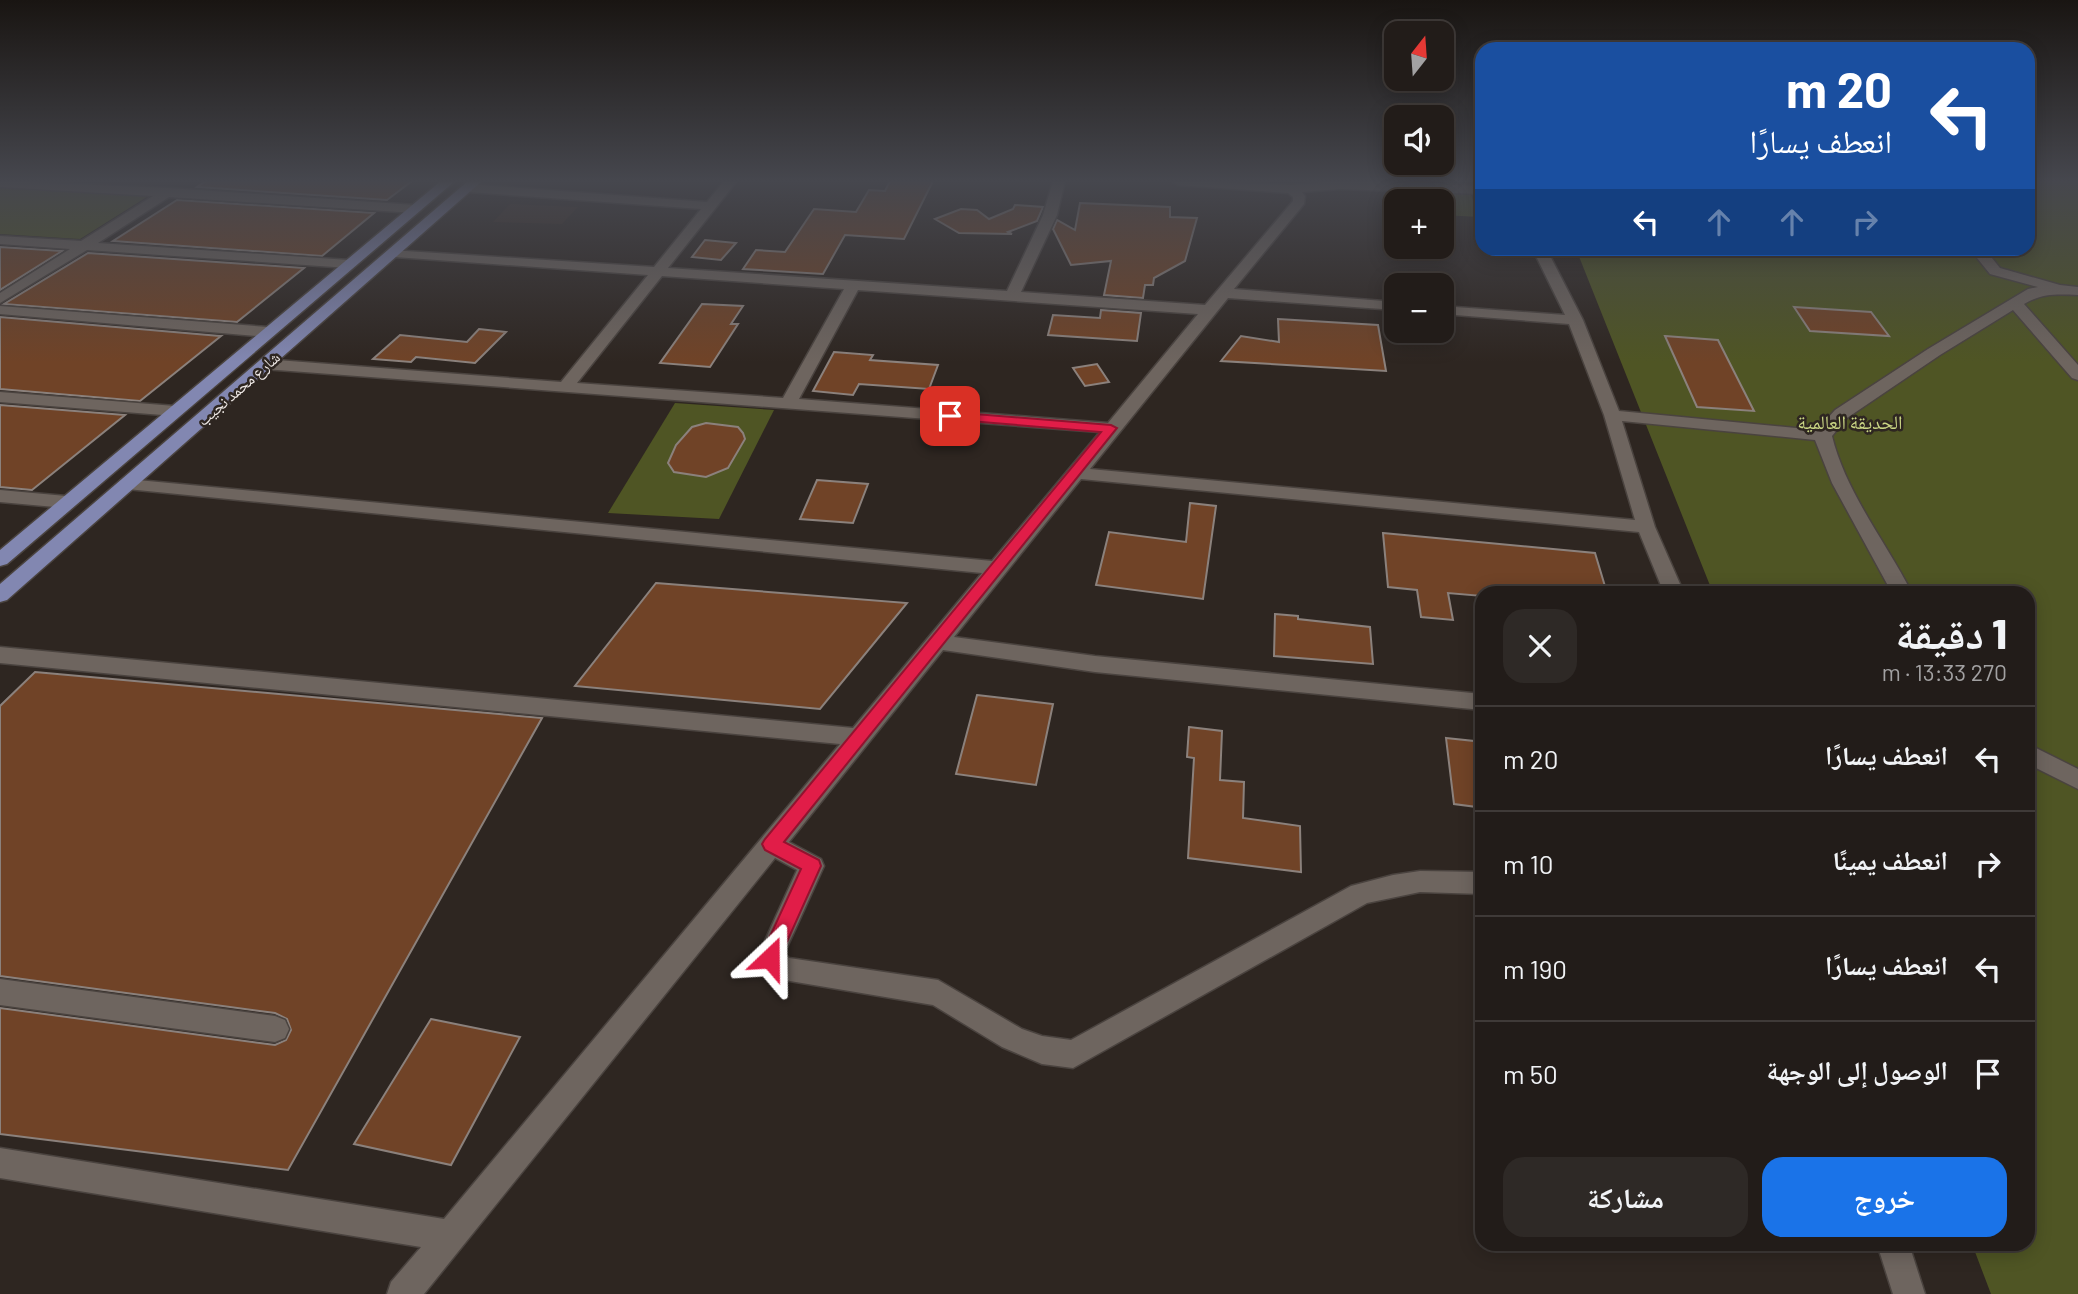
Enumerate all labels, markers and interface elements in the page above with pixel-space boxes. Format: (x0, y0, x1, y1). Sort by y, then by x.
north arrow (1384, 21, 1454, 91)
map controls (1384, 21, 1454, 343)
text: 20 m (1786, 59, 1892, 118)
icon: left (1916, 70, 2007, 161)
button: sound (1384, 105, 1454, 175)
text: انعطف يسارًا (1749, 121, 1892, 159)
button: + (1384, 189, 1454, 259)
icon: left (1627, 203, 1665, 241)
icon: ahead (1700, 203, 1738, 241)
icon: ahead (1773, 203, 1811, 241)
icon: right (1846, 203, 1884, 241)
button: − (1384, 273, 1454, 343)
street label: شارع محمد نجيب (193, 347, 284, 430)
pin (920, 386, 980, 446)
icon: arrive (931, 397, 969, 435)
park label: الحديقة العالمية (1798, 410, 1903, 433)
text: 1 دقيقة (1895, 607, 2007, 657)
button: close (1503, 609, 1577, 683)
text: 270 m · 13:33 (1882, 658, 2007, 686)
text: انعطف يسارًا (1825, 739, 1948, 770)
icon: left (1969, 740, 2007, 778)
text: 20 m (1503, 743, 1558, 774)
text: انعطف يمينًا (1833, 844, 1948, 875)
icon: right (1969, 845, 2007, 883)
text: 10 m (1503, 848, 1554, 879)
position arrow (733, 921, 807, 995)
text: انعطف يسارًا (1825, 949, 1948, 980)
icon: left (1969, 950, 2007, 988)
text: 190 m (1503, 953, 1567, 984)
text: الوصول إلى الوجهة (1767, 1054, 1948, 1085)
icon: arrive (1969, 1055, 2007, 1093)
text: 50 m (1503, 1058, 1558, 1089)
button: مشاركة (1503, 1157, 1748, 1237)
button: خروج (1762, 1157, 2007, 1237)

